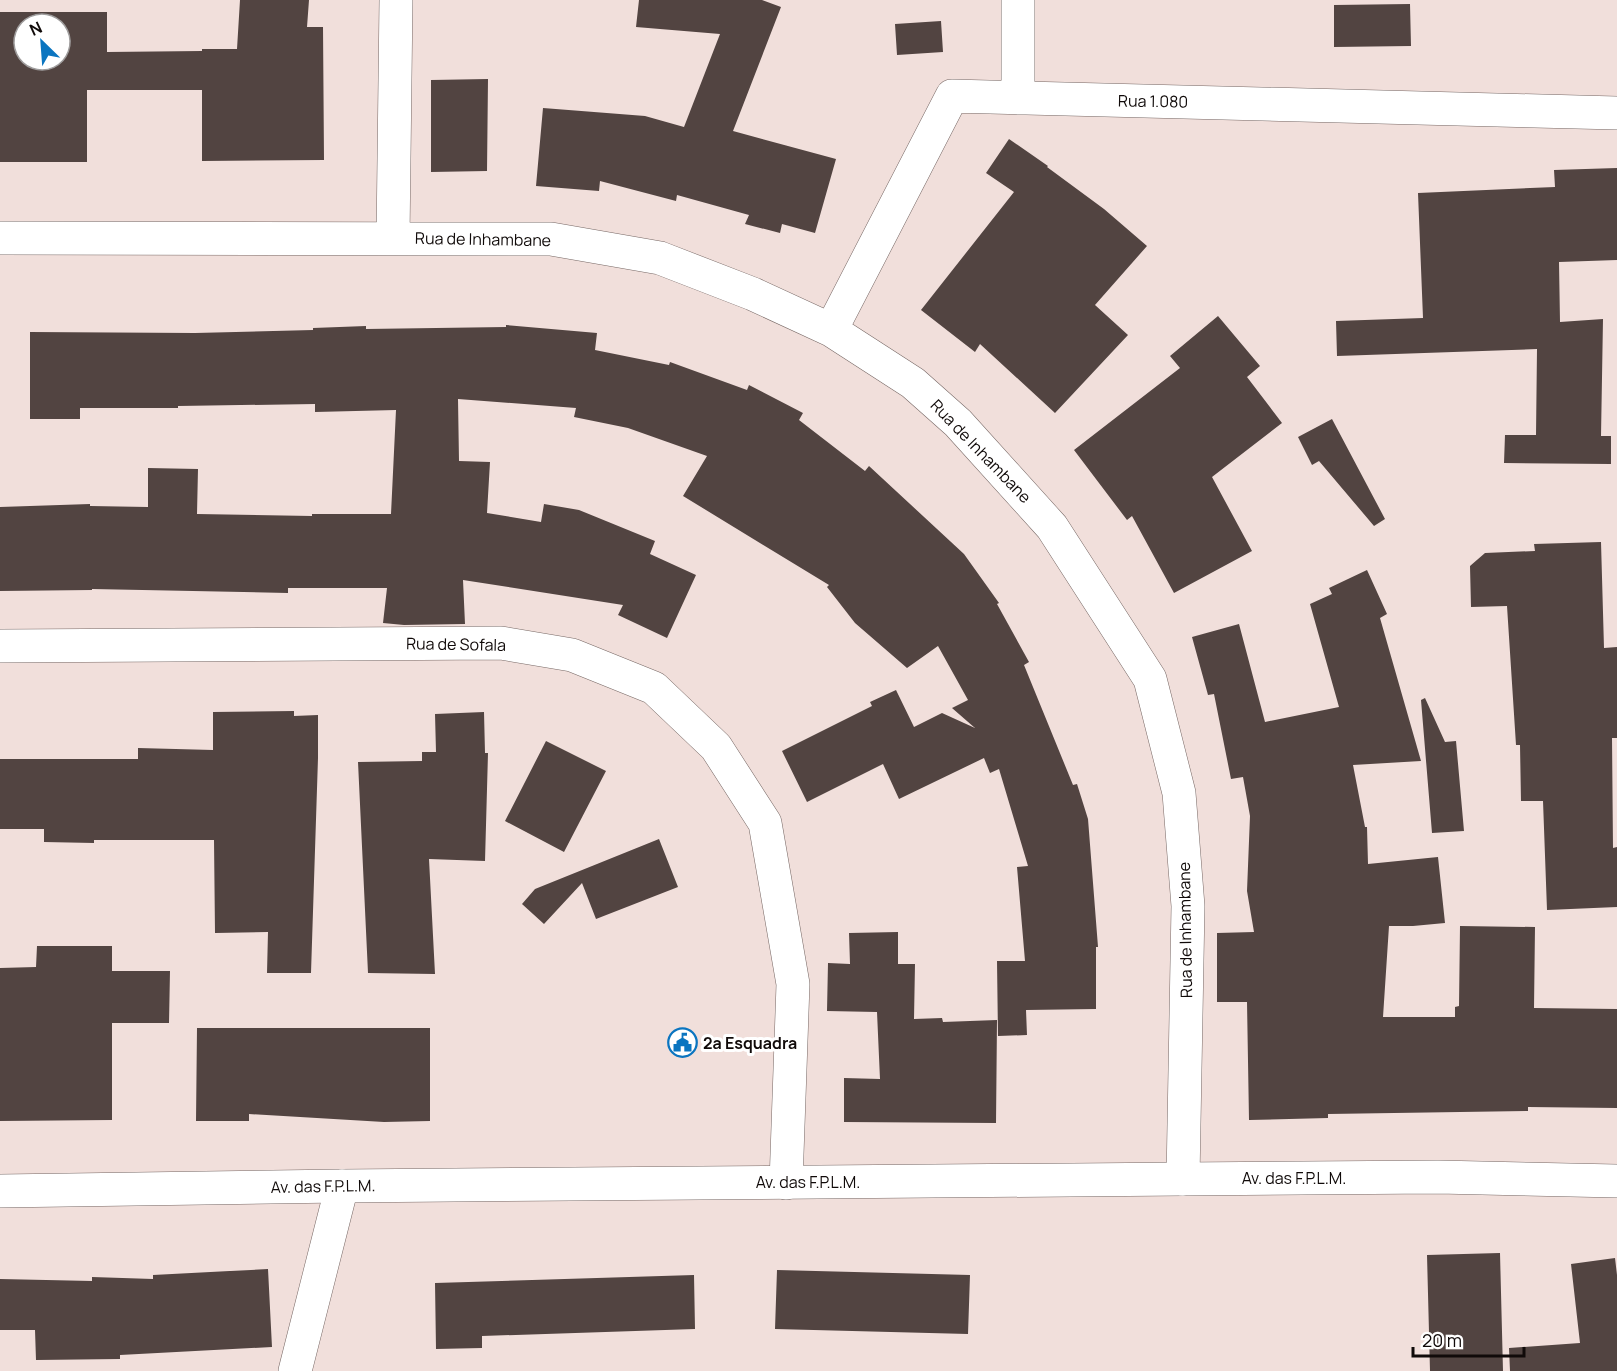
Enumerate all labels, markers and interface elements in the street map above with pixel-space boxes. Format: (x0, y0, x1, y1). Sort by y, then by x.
north arrow (12, 12, 72, 72)
text: N (26, 16, 46, 41)
street label: Rua 1.080 (1118, 89, 1188, 113)
street label: Rua de Inhambane (415, 227, 551, 251)
street label: Rua de Inhambane (926, 394, 1036, 508)
street label: Rua de Sofala (406, 632, 506, 656)
street label: Rua de Inhambane (1173, 862, 1197, 998)
public building icon: 2a Esquadra (666, 1027, 698, 1059)
place label: 2a Esquadra (703, 1032, 797, 1054)
street label: Av. das F.P.L.M. (1242, 1167, 1346, 1189)
street label: Av. das F.P.L.M. (756, 1171, 860, 1193)
street label: Av. das F.P.L.M. (270, 1174, 376, 1198)
scale bar (1413, 1320, 1524, 1358)
text: 20 m (1422, 1328, 1462, 1352)

